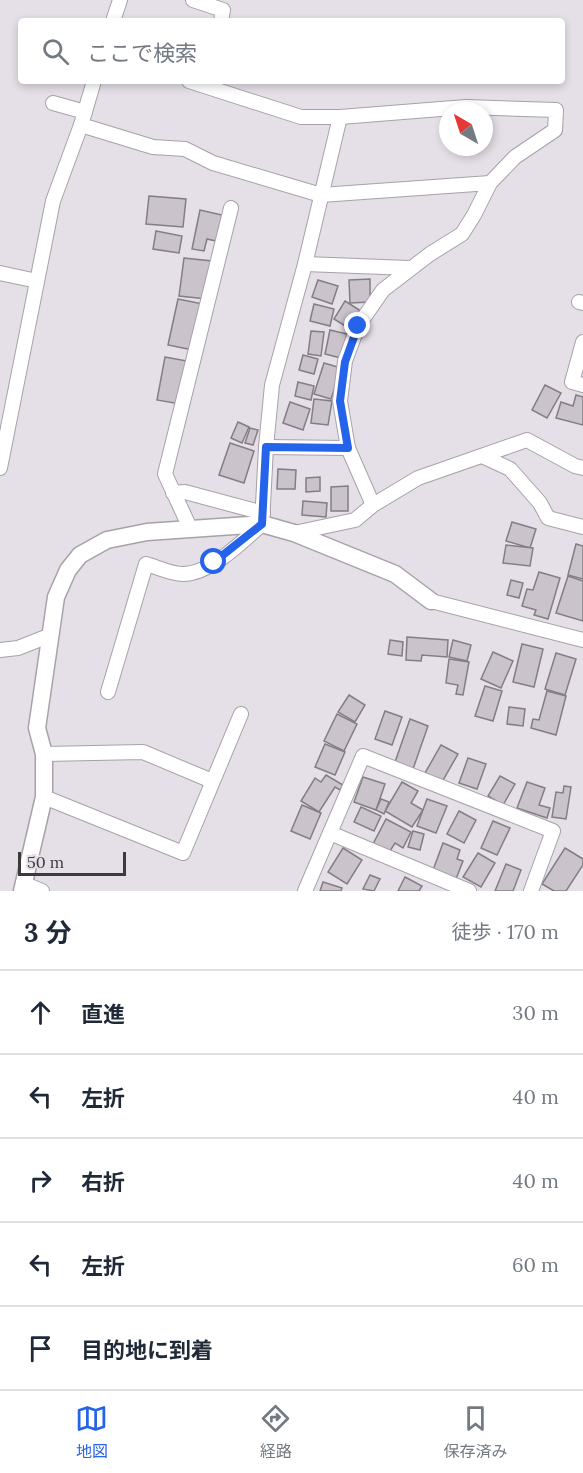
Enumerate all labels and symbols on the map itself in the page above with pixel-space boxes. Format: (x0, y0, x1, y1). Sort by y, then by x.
north arrow (439, 102, 493, 156)
route end (344, 312, 370, 338)
route start (200, 548, 226, 574)
scale bar (18, 849, 126, 876)

